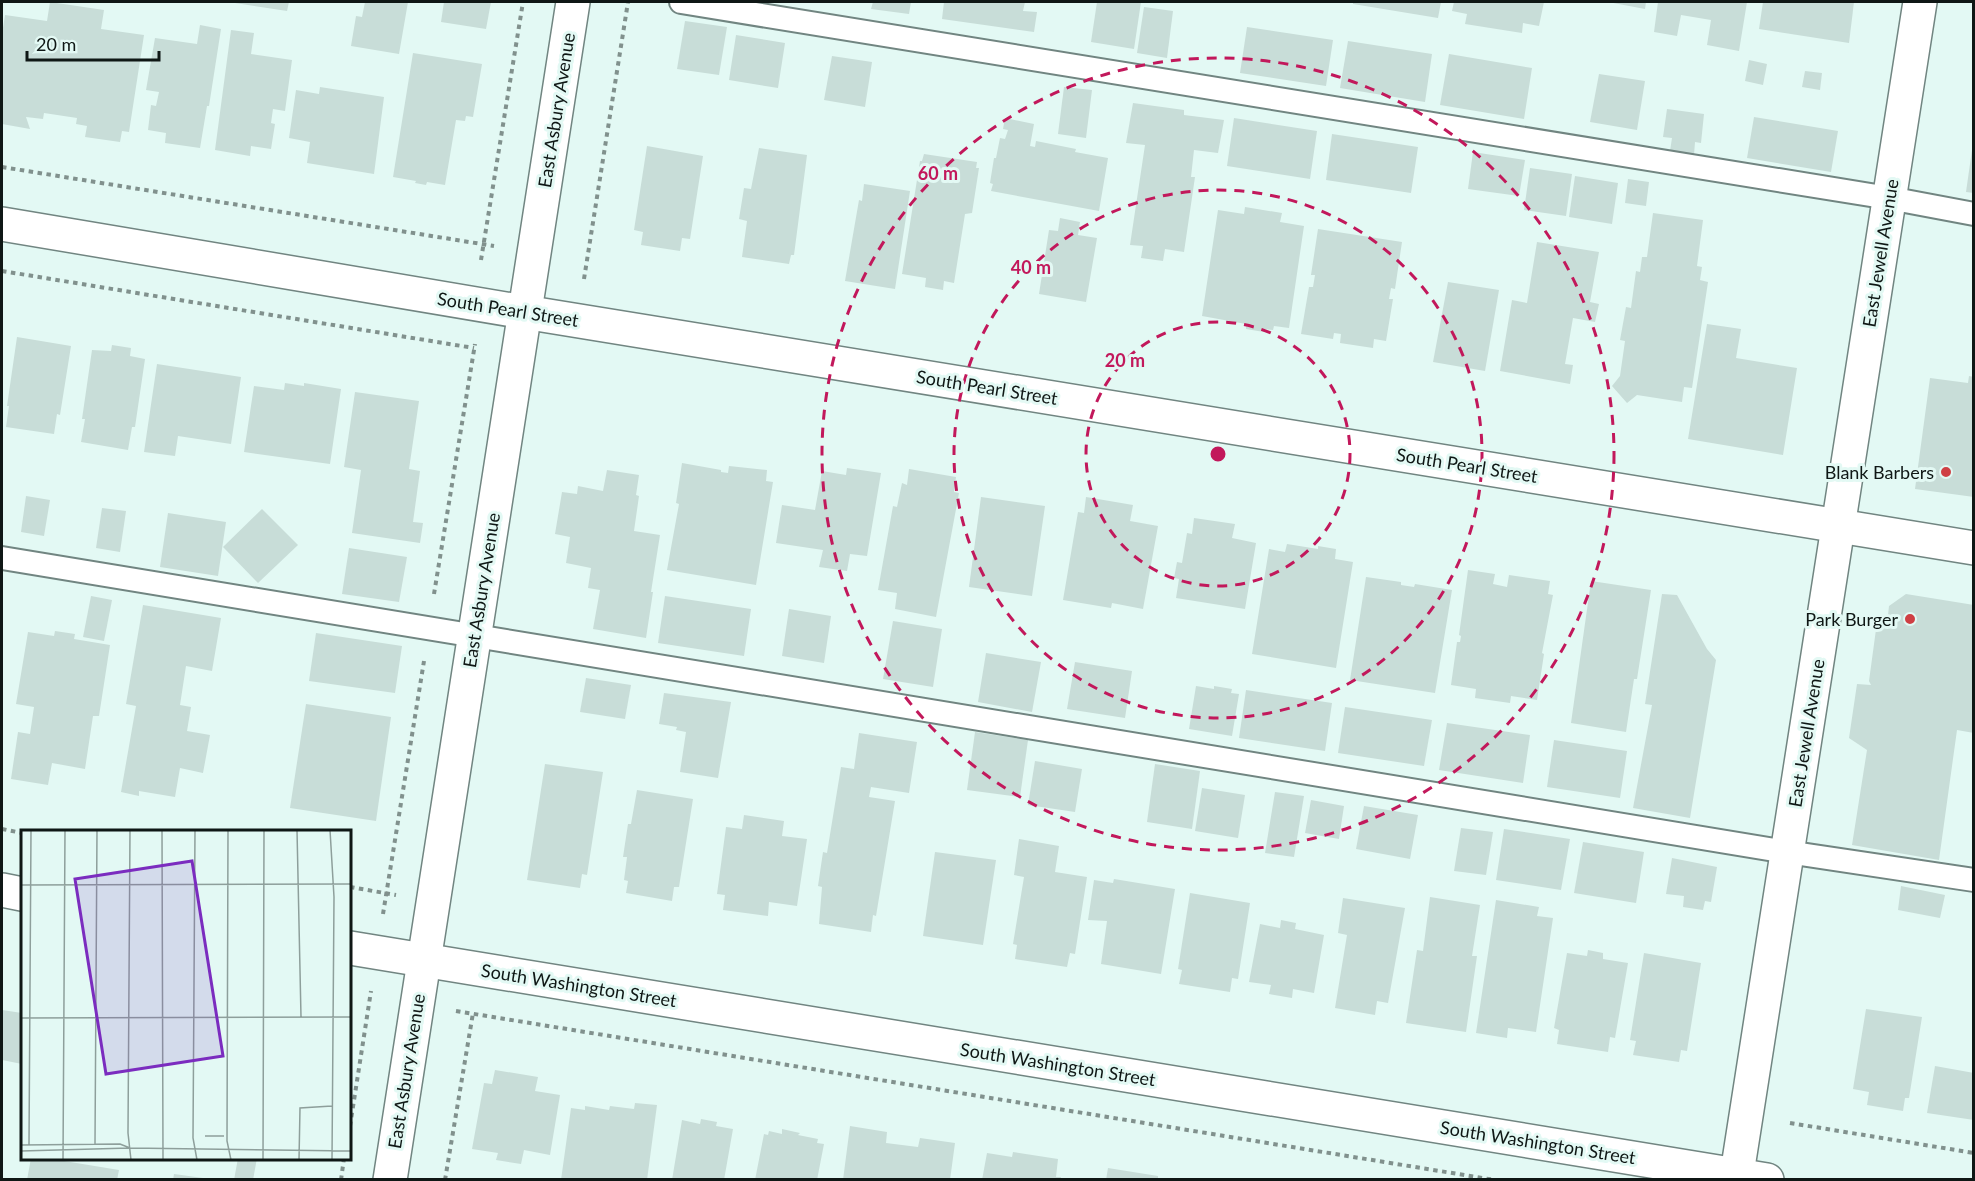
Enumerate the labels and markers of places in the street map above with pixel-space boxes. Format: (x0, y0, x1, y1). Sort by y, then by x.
centre of rings (1208, 444, 1228, 464)
place label: Blank Barbers (1825, 461, 1934, 483)
marker: Blank Barbers (1939, 465, 1953, 479)
place label: Park Burger (1805, 608, 1898, 630)
marker: Park Burger (1903, 612, 1917, 626)

